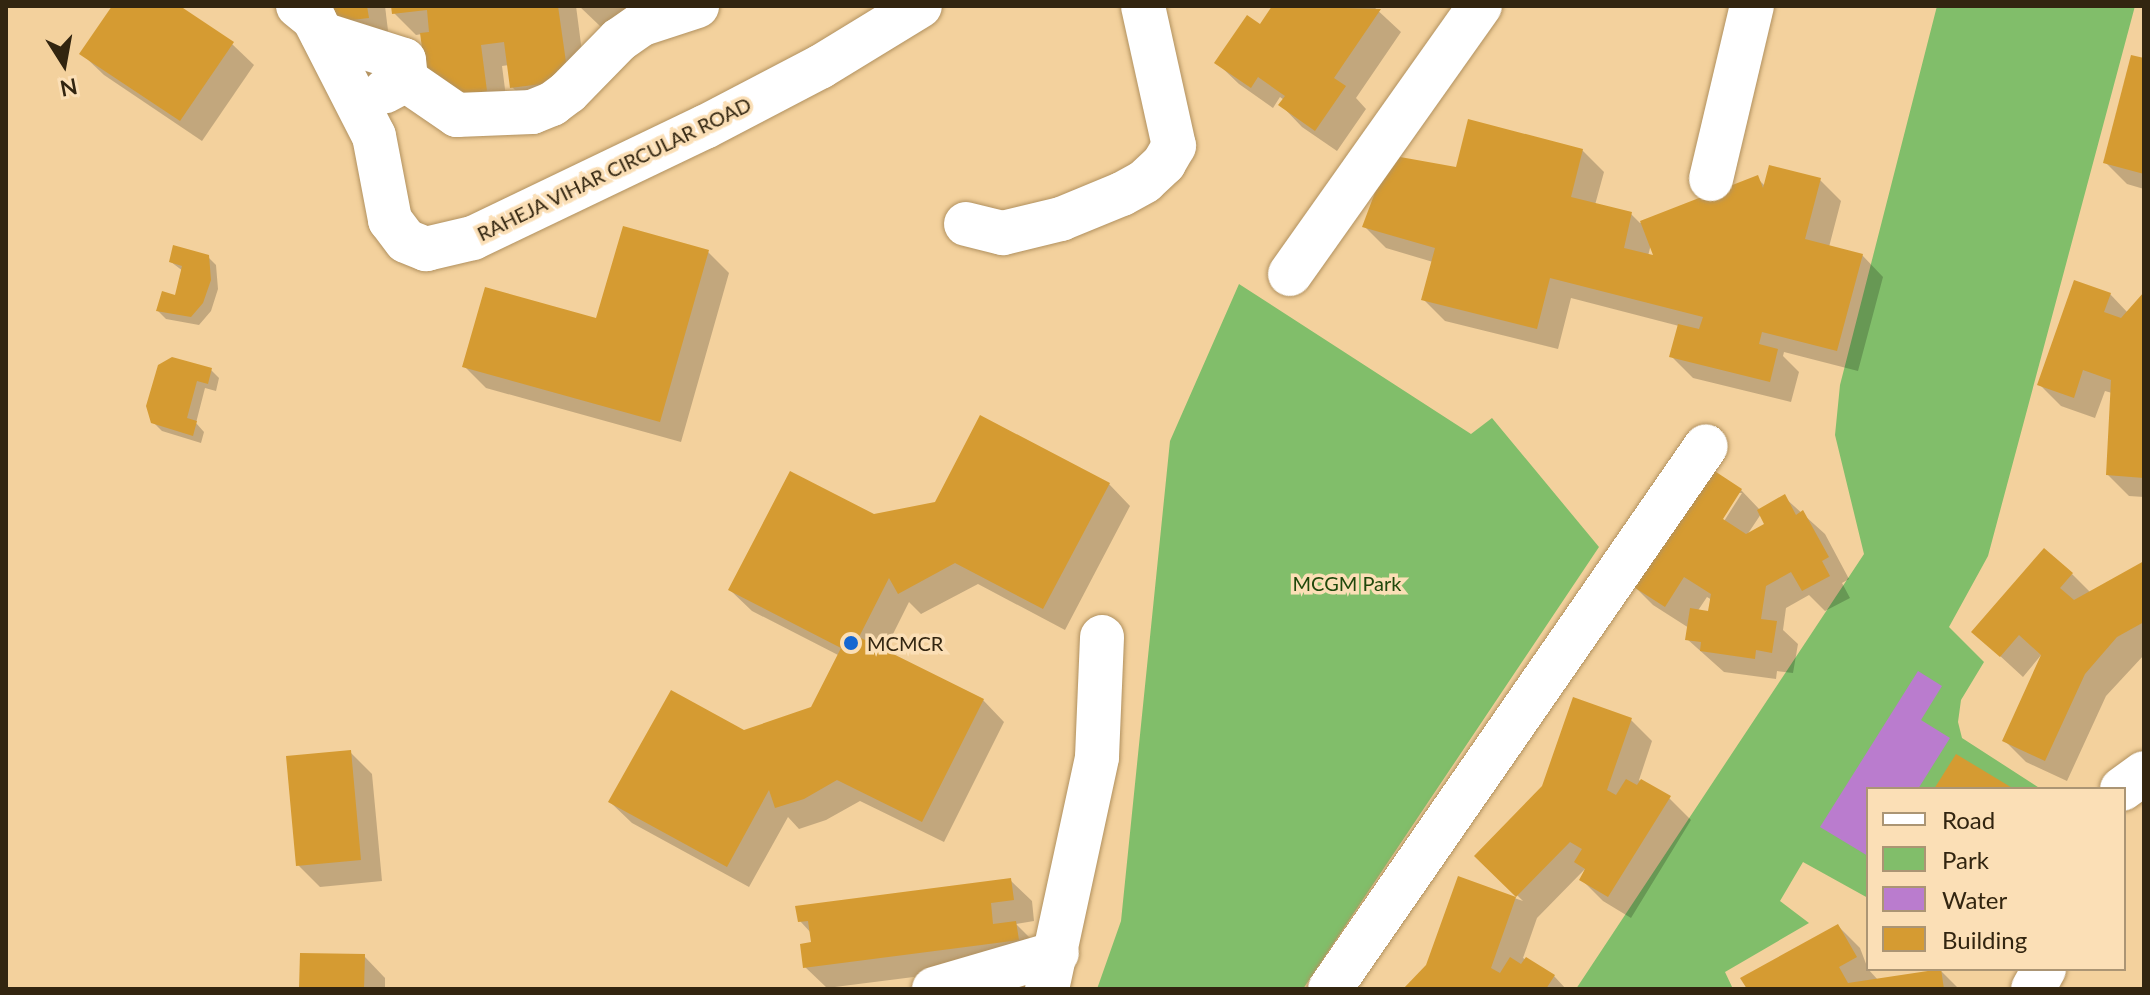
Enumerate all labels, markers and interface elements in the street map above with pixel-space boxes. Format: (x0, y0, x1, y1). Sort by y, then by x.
north arrow (24, 24, 104, 104)
text: N (58, 73, 80, 103)
street label: RAHEJA VIHAR CIRCULAR ROAD (473, 92, 755, 246)
park label: MCGM Park (1292, 571, 1402, 595)
place label: MCMCR (867, 631, 943, 655)
marker: MCMCR (842, 634, 860, 652)
legend (1866, 787, 2126, 971)
text: Road (1942, 805, 1995, 834)
text: Park (1942, 845, 1989, 874)
text: Water (1942, 885, 2007, 914)
text: Building (1942, 925, 2027, 954)

